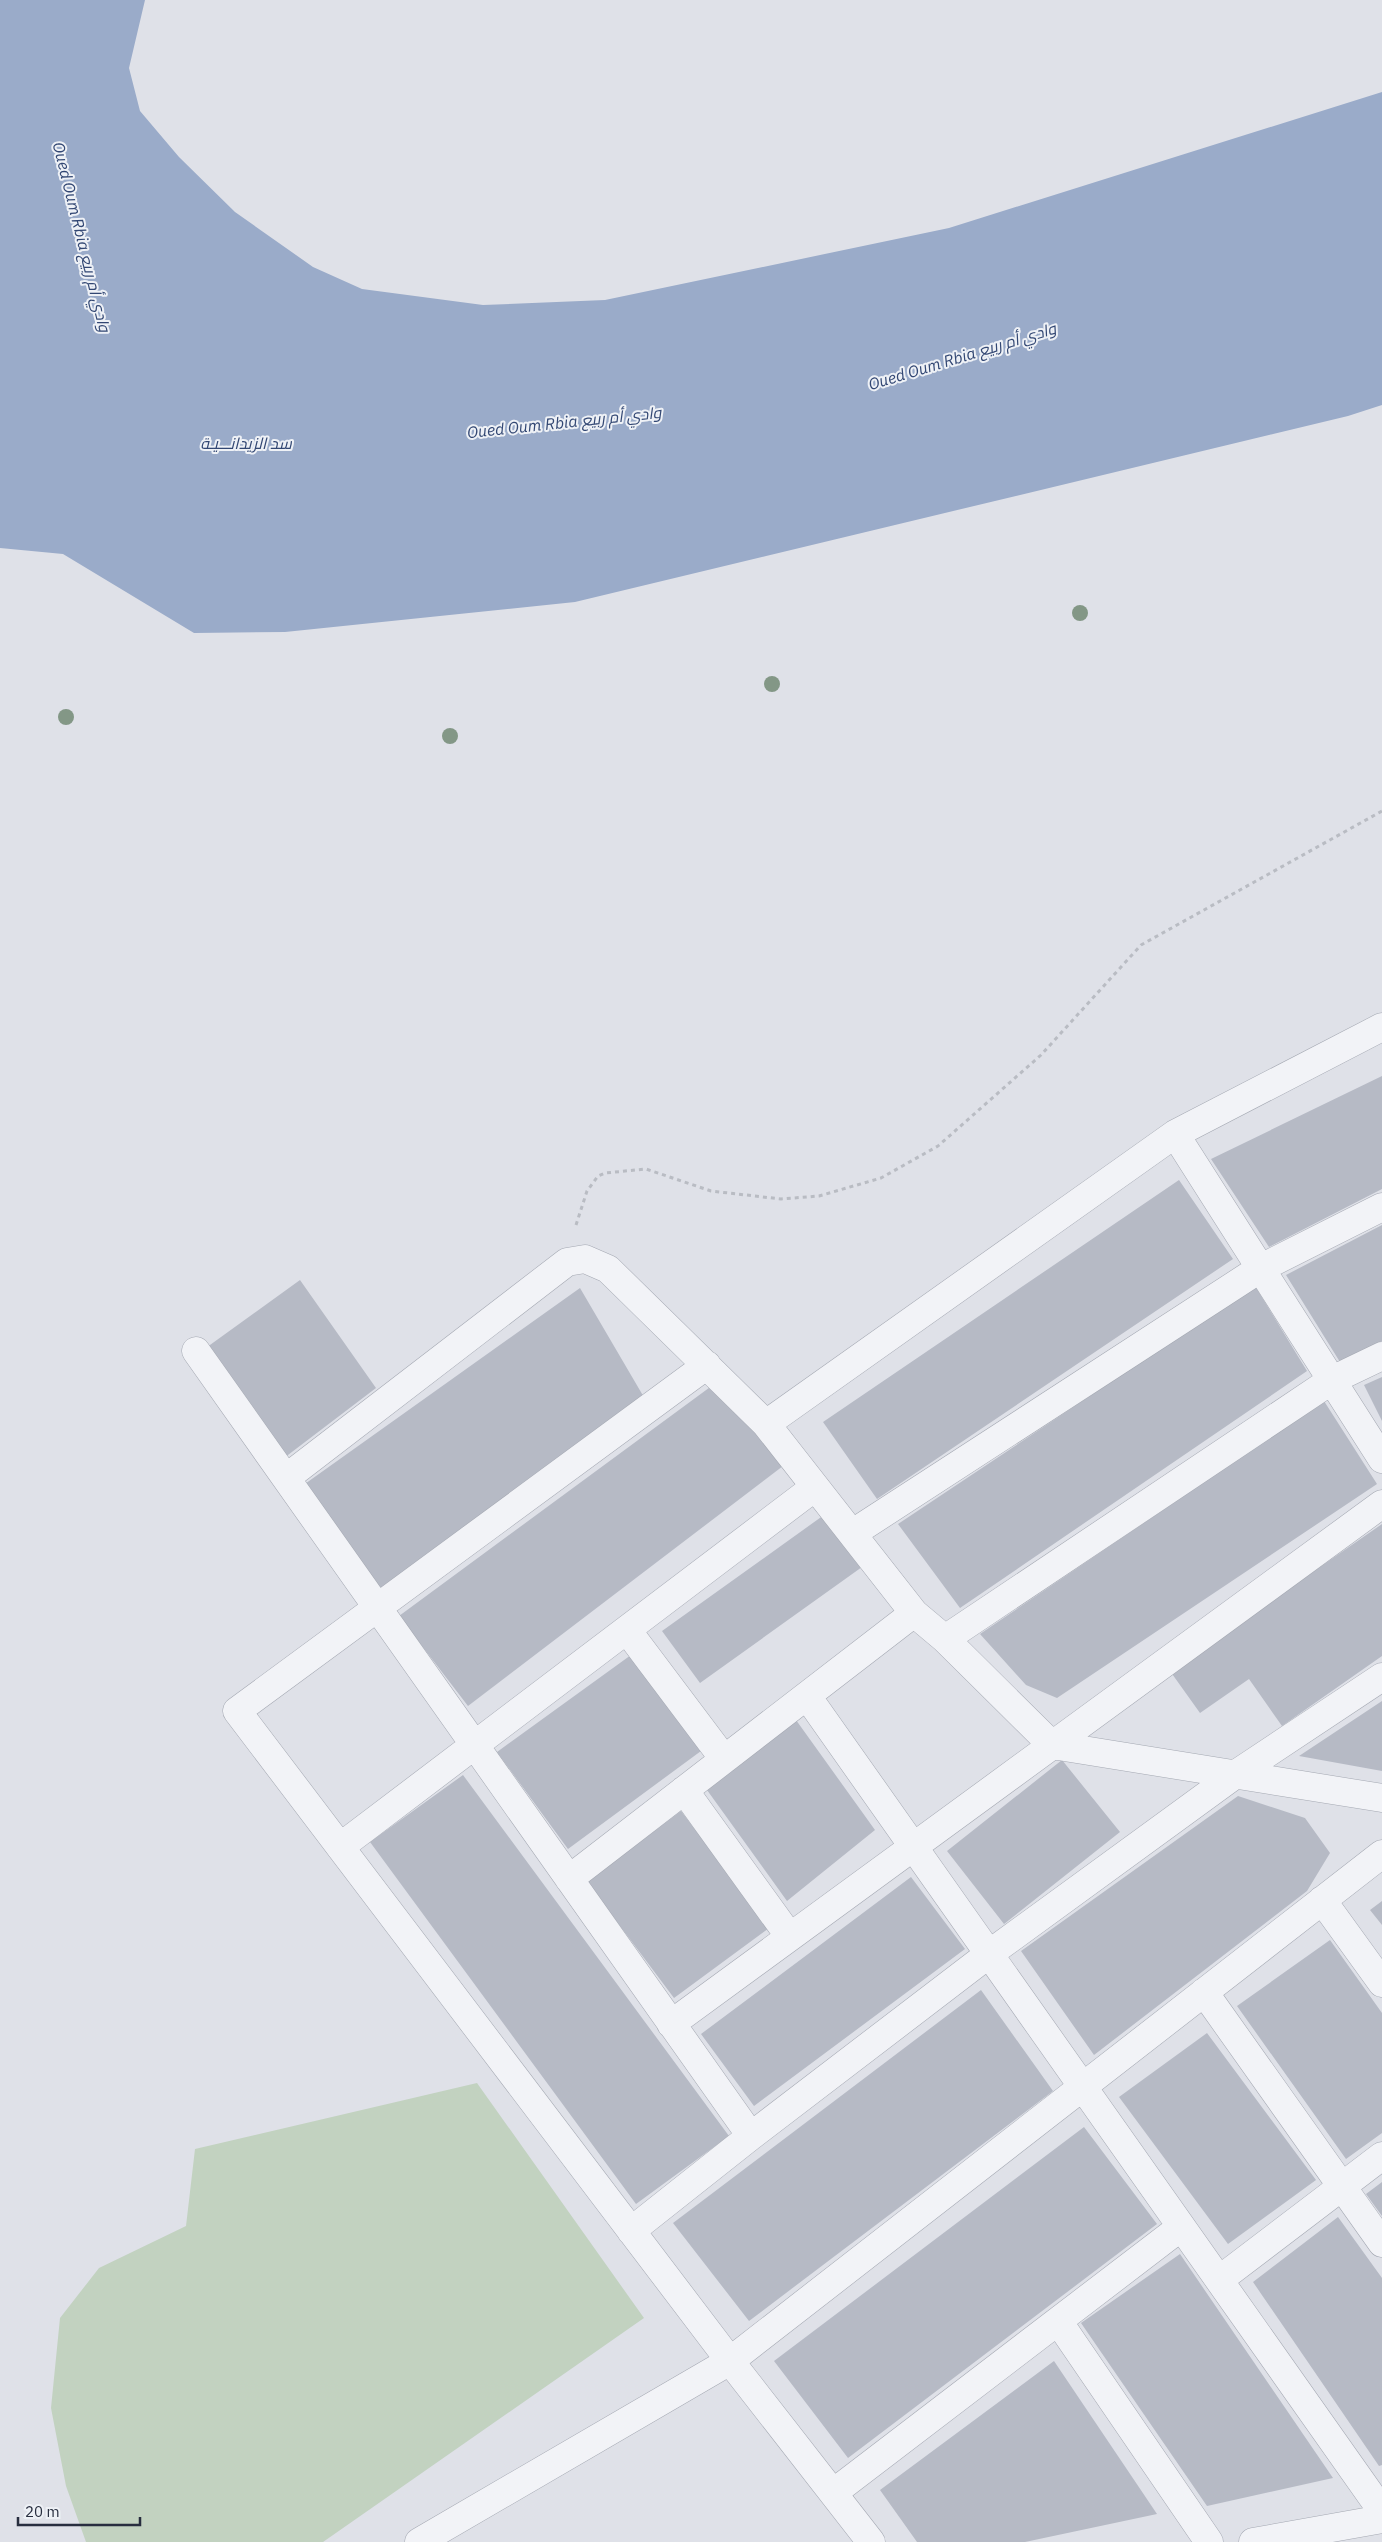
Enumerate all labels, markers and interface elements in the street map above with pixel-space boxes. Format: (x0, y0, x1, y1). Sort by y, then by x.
water label: Oued Oum Rbia وادي أم ربيع (46, 140, 116, 336)
water label: Oued Oum Rbia وادي أم ربيع (866, 318, 1060, 397)
water label: Oued Oum Rbia وادي أم ربيع (466, 402, 664, 445)
water label: سد الزيدانـــيـة (200, 433, 293, 453)
scale bar (18, 2494, 140, 2526)
text: 20 m (25, 2502, 60, 2521)

